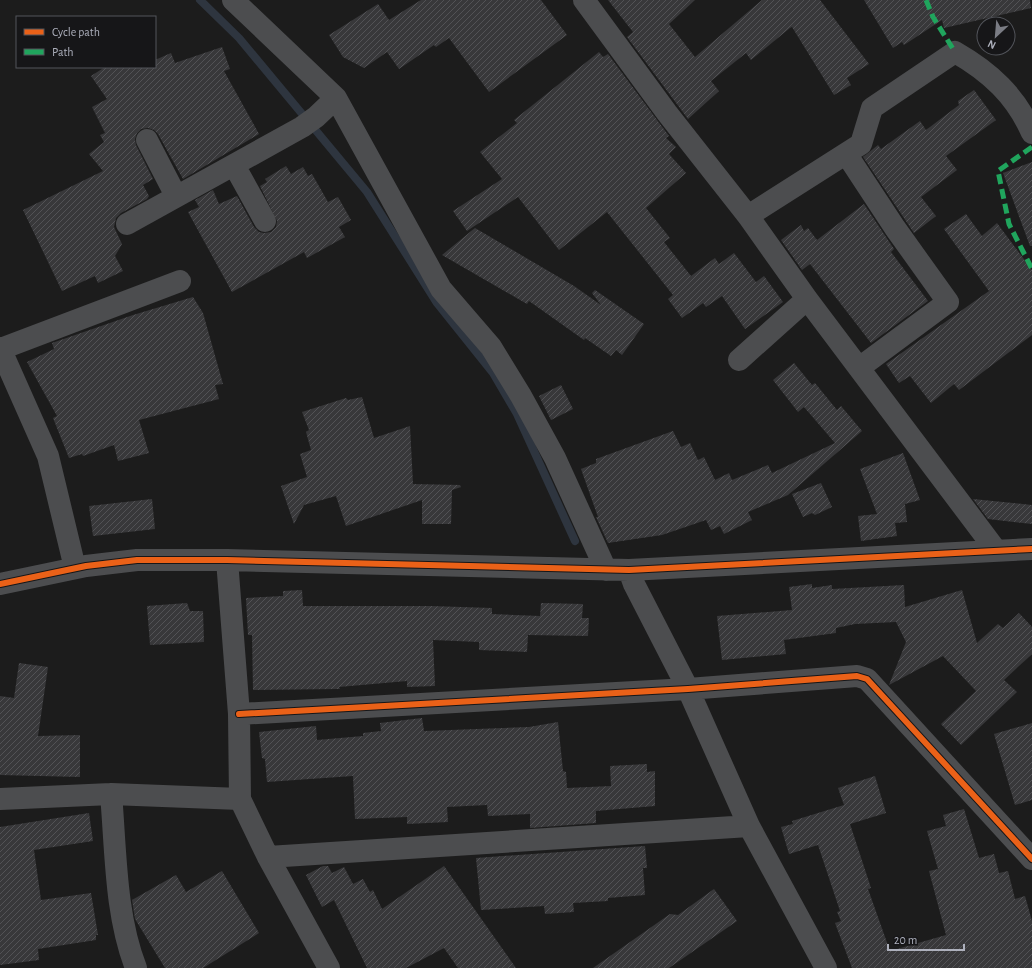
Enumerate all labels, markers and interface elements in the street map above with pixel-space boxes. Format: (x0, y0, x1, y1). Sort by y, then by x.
legend (16, 16, 156, 68)
north arrow (976, 16, 1016, 56)
text: Cycle path (52, 26, 100, 39)
text: N (986, 38, 998, 51)
text: Path (52, 46, 74, 58)
scale bar (888, 926, 964, 952)
text: 20 m (894, 934, 917, 946)

